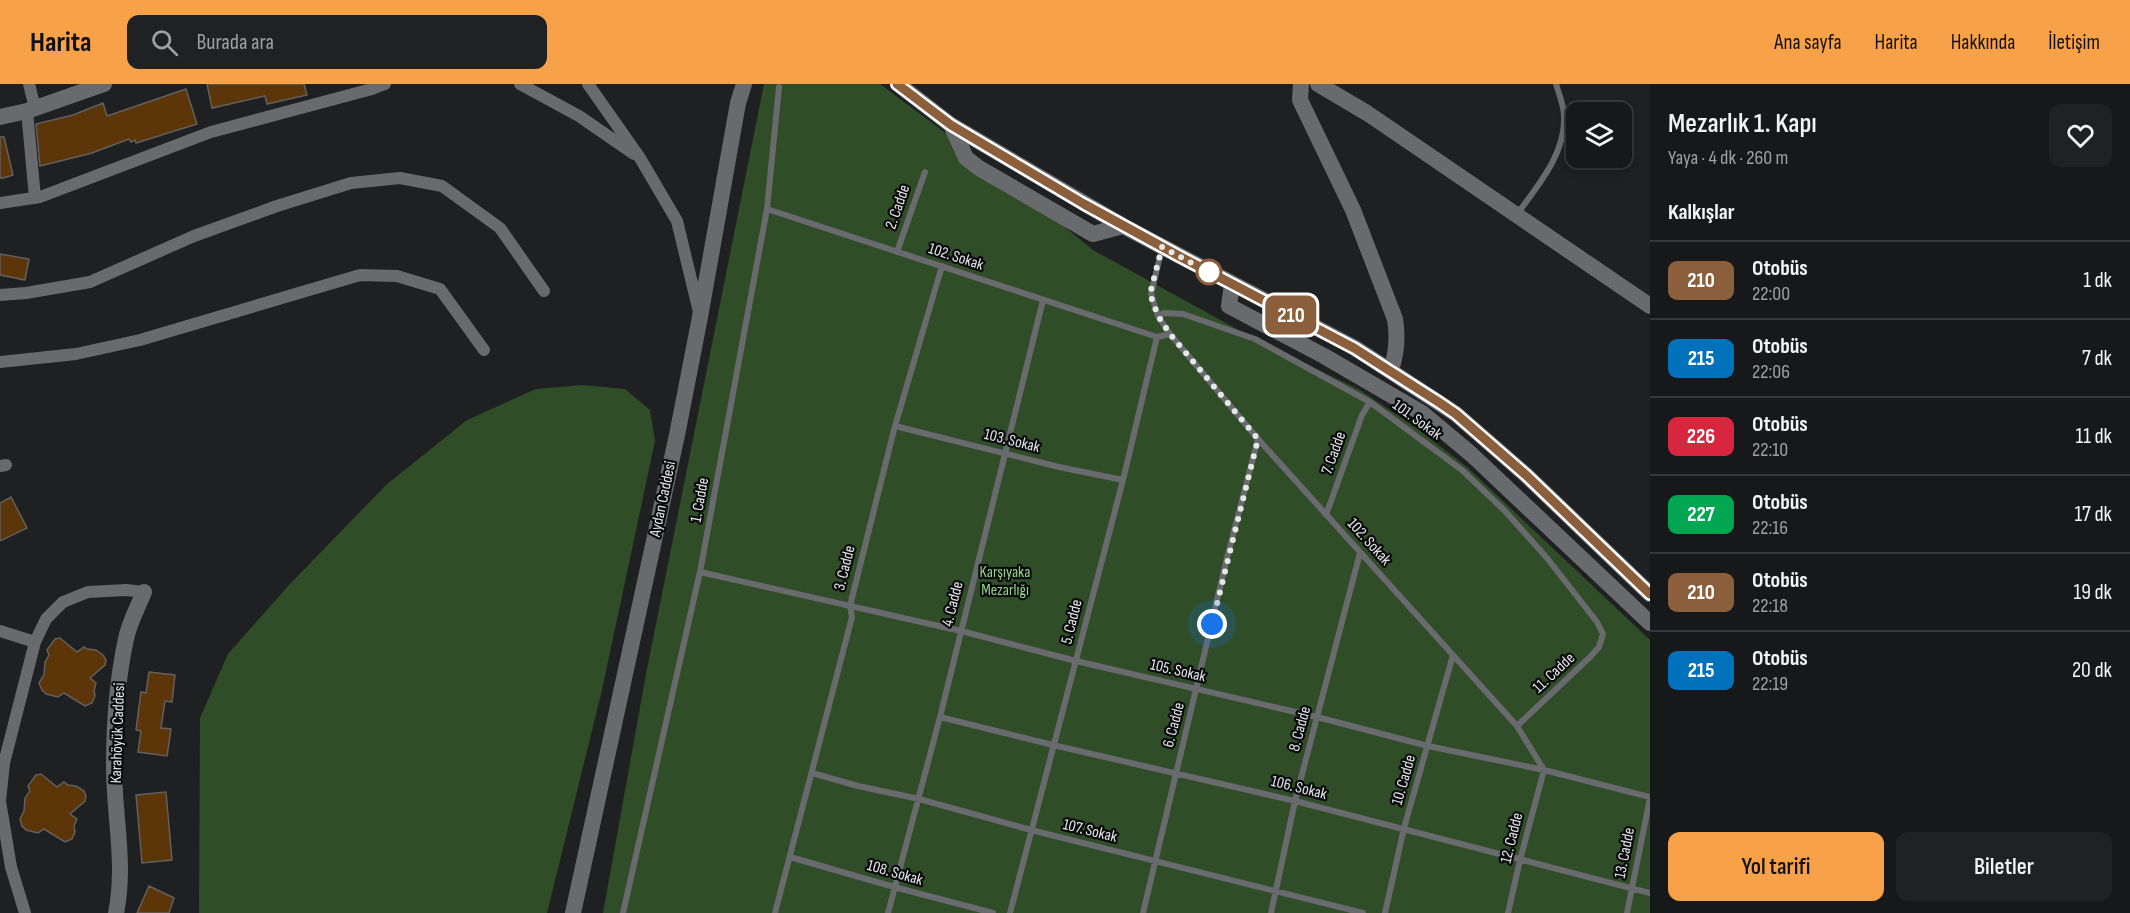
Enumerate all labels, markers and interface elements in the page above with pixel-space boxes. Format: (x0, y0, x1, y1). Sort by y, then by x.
search box (127, 15, 547, 69)
text: Harita (30, 26, 91, 59)
icon: search (148, 26, 181, 59)
text: Burada ara (196, 29, 274, 56)
text: Ana sayfa (1774, 30, 1842, 55)
text: Harita (1875, 30, 1918, 55)
text: Hakkında (1951, 30, 2015, 55)
text: İletişim (2048, 30, 2100, 55)
map controls (1566, 102, 1632, 168)
button: layers (1566, 102, 1632, 168)
button: heart (2049, 104, 2112, 167)
text: Mezarlık 1. Kapı (1668, 107, 1817, 140)
text: Yaya · 4 dk · 260 m (1668, 146, 1788, 170)
street label: 2. Cadde (882, 182, 914, 232)
text: Kalkışlar (1668, 199, 1735, 226)
street label: 102. Sokak (926, 239, 986, 275)
text: Otobüs (1752, 255, 1808, 282)
unlabelled marker (1196, 259, 1222, 285)
text: 1 dk (2083, 267, 2112, 294)
text: 210 (1687, 268, 1715, 293)
text: 22:00 (1752, 282, 1790, 306)
line badge: 210 (1256, 296, 1326, 334)
text: 210 (1277, 303, 1305, 328)
text: Otobüs (1752, 333, 1808, 360)
text: 7 dk (2082, 345, 2112, 372)
text: 215 (1688, 346, 1714, 371)
text: 22:06 (1752, 360, 1790, 384)
street label: 101. Sokak (1389, 396, 1445, 444)
text: Otobüs (1752, 411, 1808, 438)
text: 11 dk (2076, 423, 2112, 450)
text: 226 (1687, 424, 1715, 449)
street label: 103. Sokak (982, 425, 1042, 457)
street label: 7. Cadde (1318, 429, 1350, 477)
text: 22:10 (1752, 438, 1788, 462)
street label: Aydan Caddesi (645, 459, 680, 540)
street label: 1. Cadde (687, 476, 713, 524)
text: Otobüs (1752, 489, 1808, 516)
text: 17 dk (2074, 501, 2112, 528)
text: 227 (1687, 502, 1715, 527)
street label: 102. Sokak (1343, 515, 1395, 569)
text: 22:16 (1752, 516, 1788, 540)
street label: 3. Cadde (830, 544, 860, 592)
park label: Karşıyaka Mezarlığı (980, 563, 1030, 600)
text: Otobüs (1752, 567, 1808, 594)
text: 19 dk (2073, 579, 2112, 606)
street label: 4. Cadde (938, 580, 968, 628)
text: 210 (1687, 580, 1715, 605)
text: 22:18 (1752, 594, 1788, 618)
street label: 5. Cadde (1057, 598, 1087, 646)
your location (1197, 609, 1227, 639)
text: Otobüs (1752, 645, 1808, 672)
street label: 11. Cadde (1529, 649, 1579, 697)
street label: 105. Sokak (1148, 655, 1208, 687)
text: 20 dk (2072, 657, 2112, 684)
text: 215 (1688, 658, 1714, 683)
text: 22:19 (1752, 672, 1788, 696)
street label: Karahöyük Caddesi (107, 682, 129, 784)
street label: 6. Cadde (1159, 700, 1189, 750)
street label: 8. Cadde (1285, 704, 1315, 754)
street label: 10. Cadde (1388, 753, 1420, 807)
street label: 106. Sokak (1269, 772, 1329, 804)
street label: 12. Cadde (1497, 811, 1527, 865)
street label: 107. Sokak (1061, 815, 1119, 847)
street label: 13. Cadde (1611, 826, 1639, 880)
button: Yol tarifi (1668, 832, 1884, 901)
button: Biletler (1896, 832, 2112, 901)
street label: 108. Sokak (865, 856, 925, 890)

